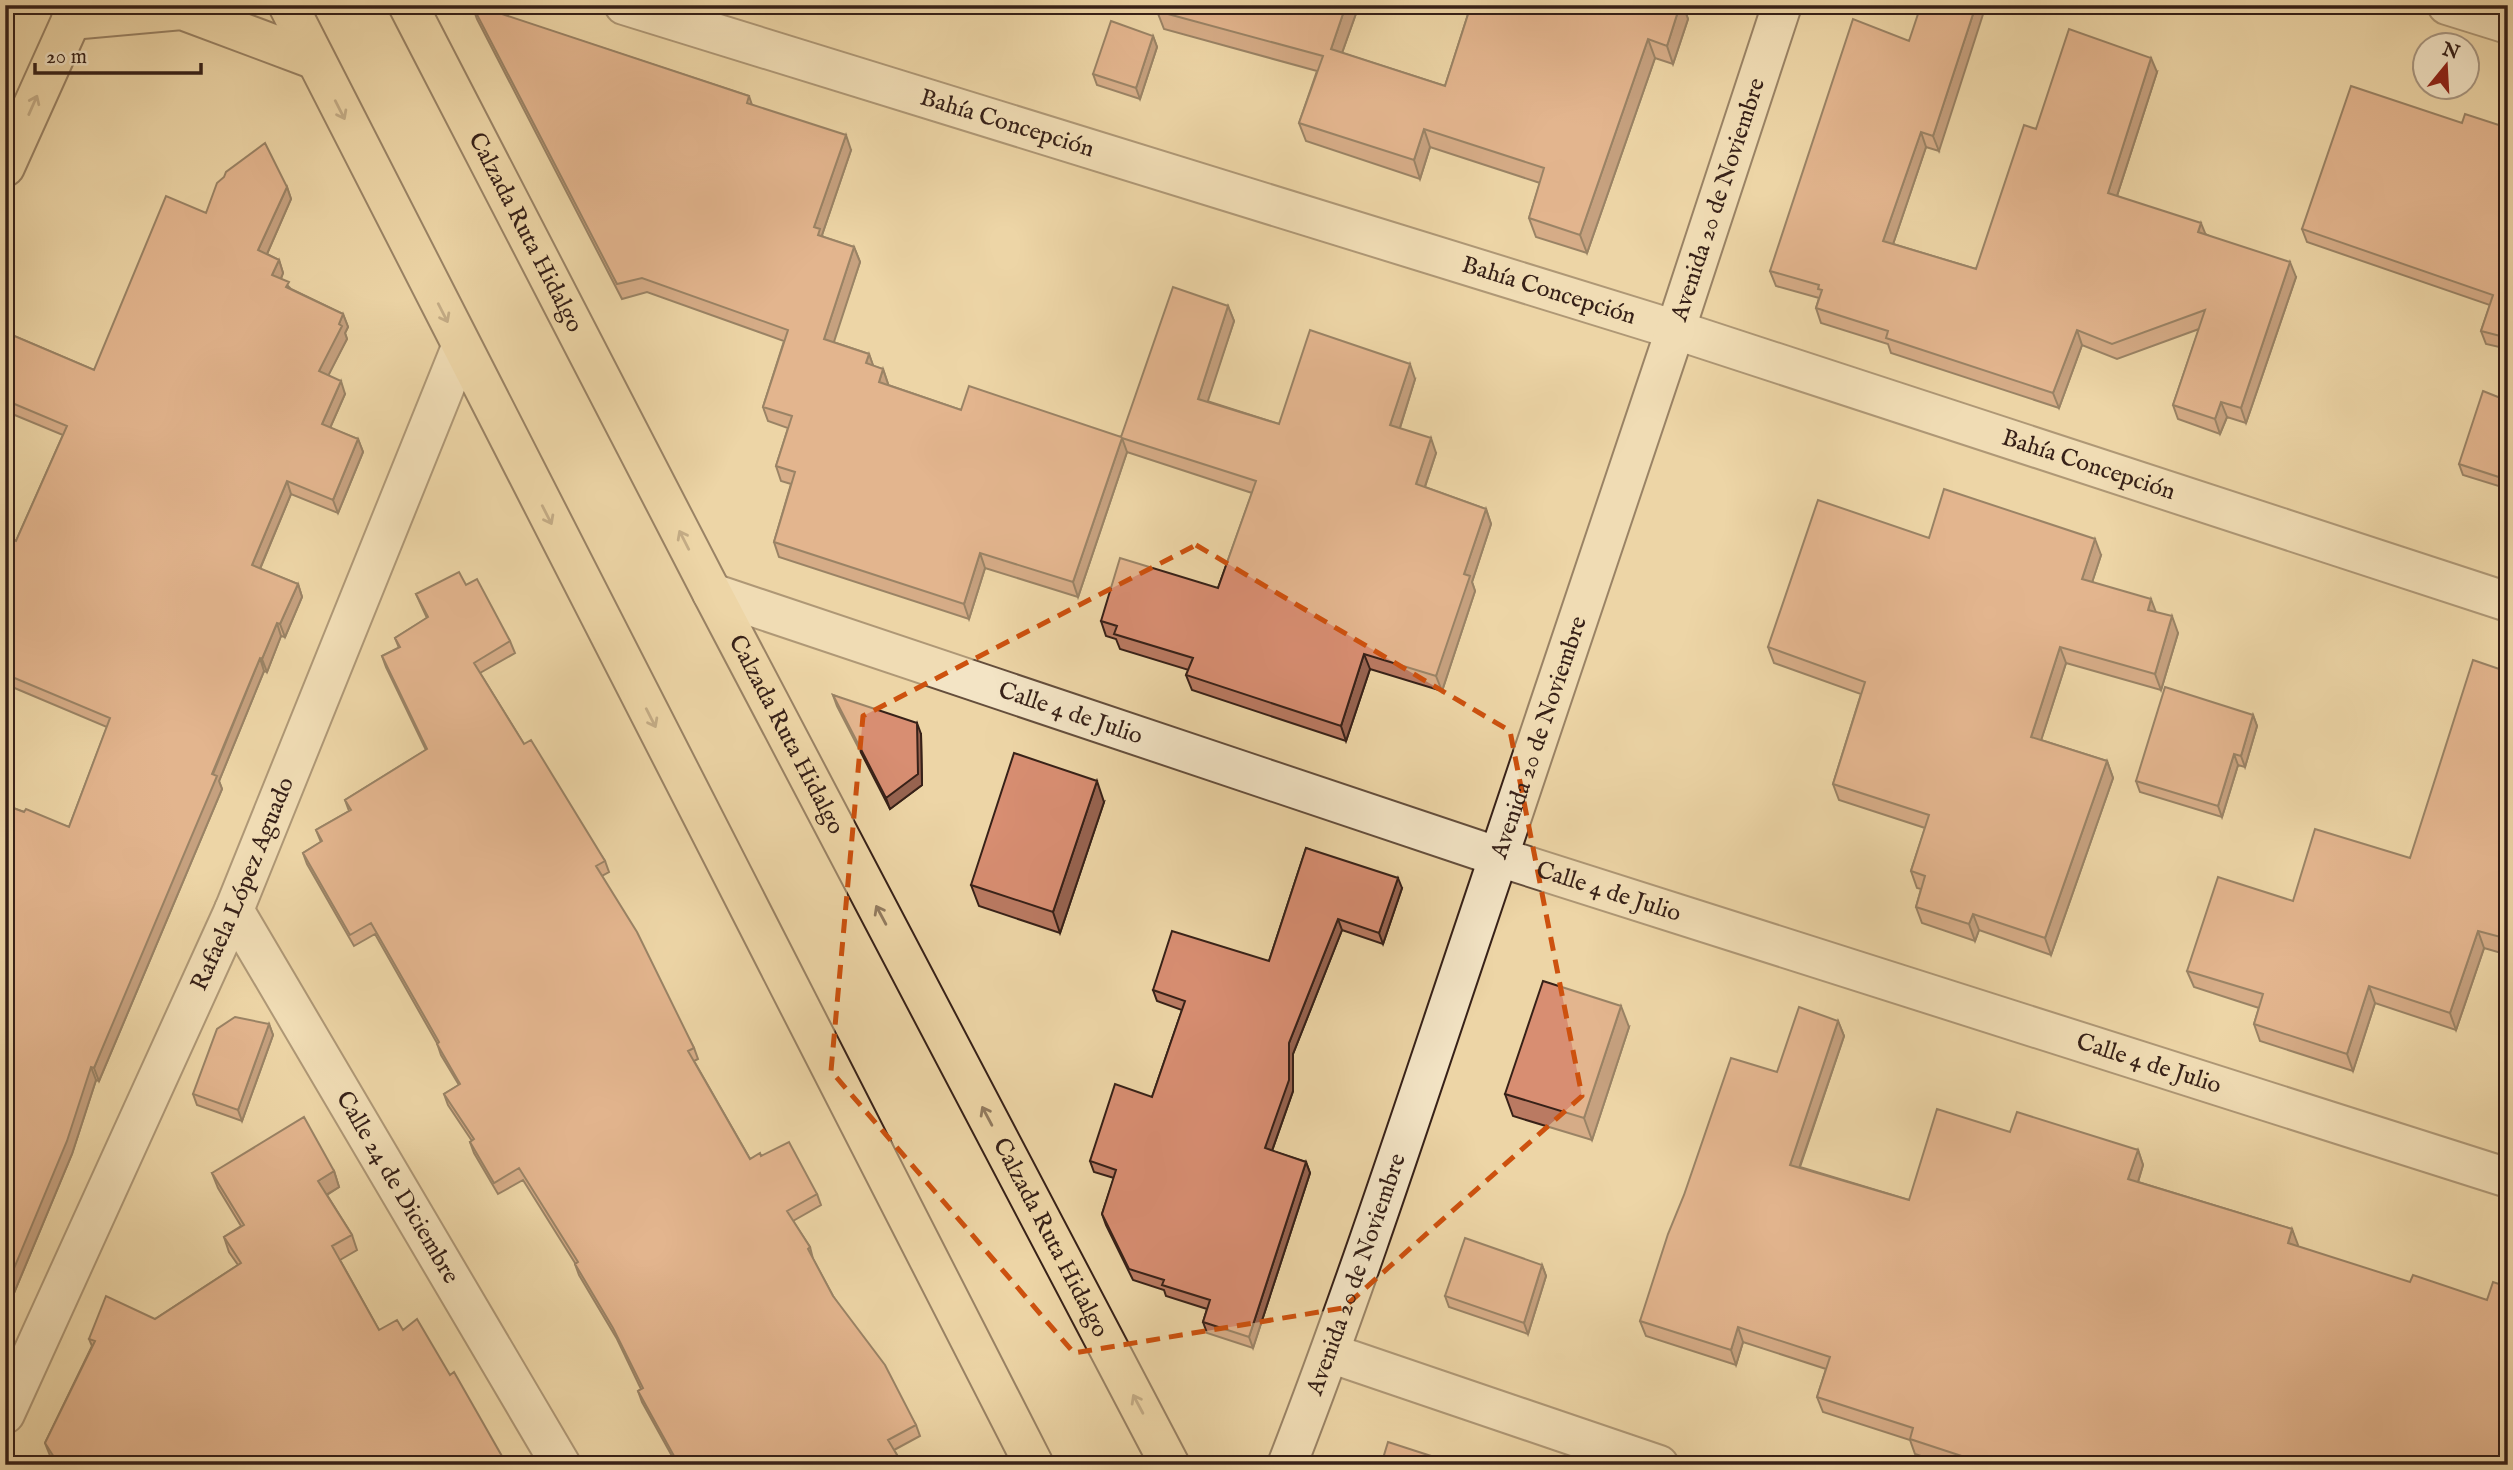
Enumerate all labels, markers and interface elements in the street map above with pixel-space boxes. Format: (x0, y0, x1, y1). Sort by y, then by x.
scale bar (35, 32, 201, 76)
north arrow (2412, 32, 2482, 102)
text: N (2438, 37, 2463, 66)
text: 20 m (46, 44, 87, 71)
street label: Avenida 20 de Noviembre (1663, 74, 1773, 326)
street label: Bahía Concepción (916, 82, 1098, 165)
one-way arrow (27, 95, 40, 116)
one-way arrow (333, 99, 347, 120)
street label: Calzada Ruta Hidalgo (461, 127, 590, 338)
street label: Bahía Concepción (1458, 249, 1640, 332)
one-way arrow (437, 302, 451, 323)
street label: Bahía Concepción (1998, 422, 2179, 508)
one-way arrow (541, 504, 555, 525)
one-way arrow (677, 530, 691, 551)
street label: Avenida 20 de Noviembre (1483, 612, 1594, 864)
street label: Calzada Ruta Hidalgo (721, 630, 852, 840)
street label: Calle 4 de Julio (994, 675, 1147, 752)
one-way arrow (645, 707, 658, 728)
street label: Rafaela López Aguado (184, 772, 302, 996)
street label: Calle 4 de Julio (1532, 854, 1685, 929)
one-way arrow (874, 905, 887, 926)
street label: Calle 4 de Julio (2072, 1026, 2225, 1101)
street label: Calle 24 de Diciembre (329, 1085, 466, 1289)
one-way arrow (980, 1106, 993, 1127)
street label: Calzada Ruta Hidalgo (985, 1132, 1116, 1343)
street label: Avenida 20 de Noviembre (1299, 1149, 1413, 1400)
one-way arrow (1131, 1394, 1144, 1415)

